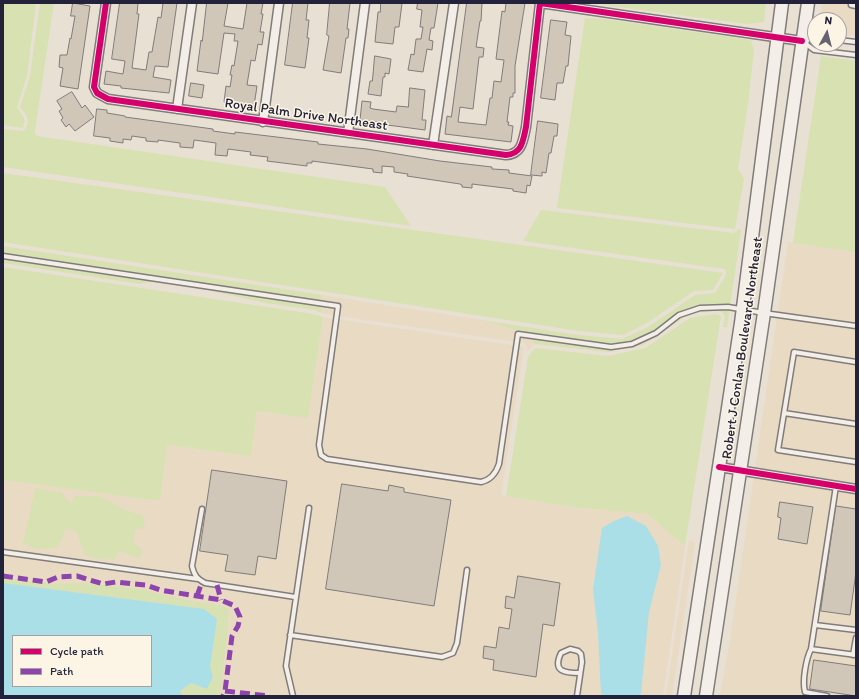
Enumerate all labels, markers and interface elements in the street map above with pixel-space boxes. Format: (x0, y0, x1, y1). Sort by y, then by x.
north arrow (807, 12, 847, 52)
text: N (824, 14, 833, 27)
street label: Royal Palm Drive Northeast (223, 95, 389, 135)
street label: Robert J Conlan Boulevard Northeast (719, 236, 767, 460)
legend (12, 635, 152, 687)
text: Cycle path (50, 644, 104, 658)
text: Path (50, 664, 73, 678)

